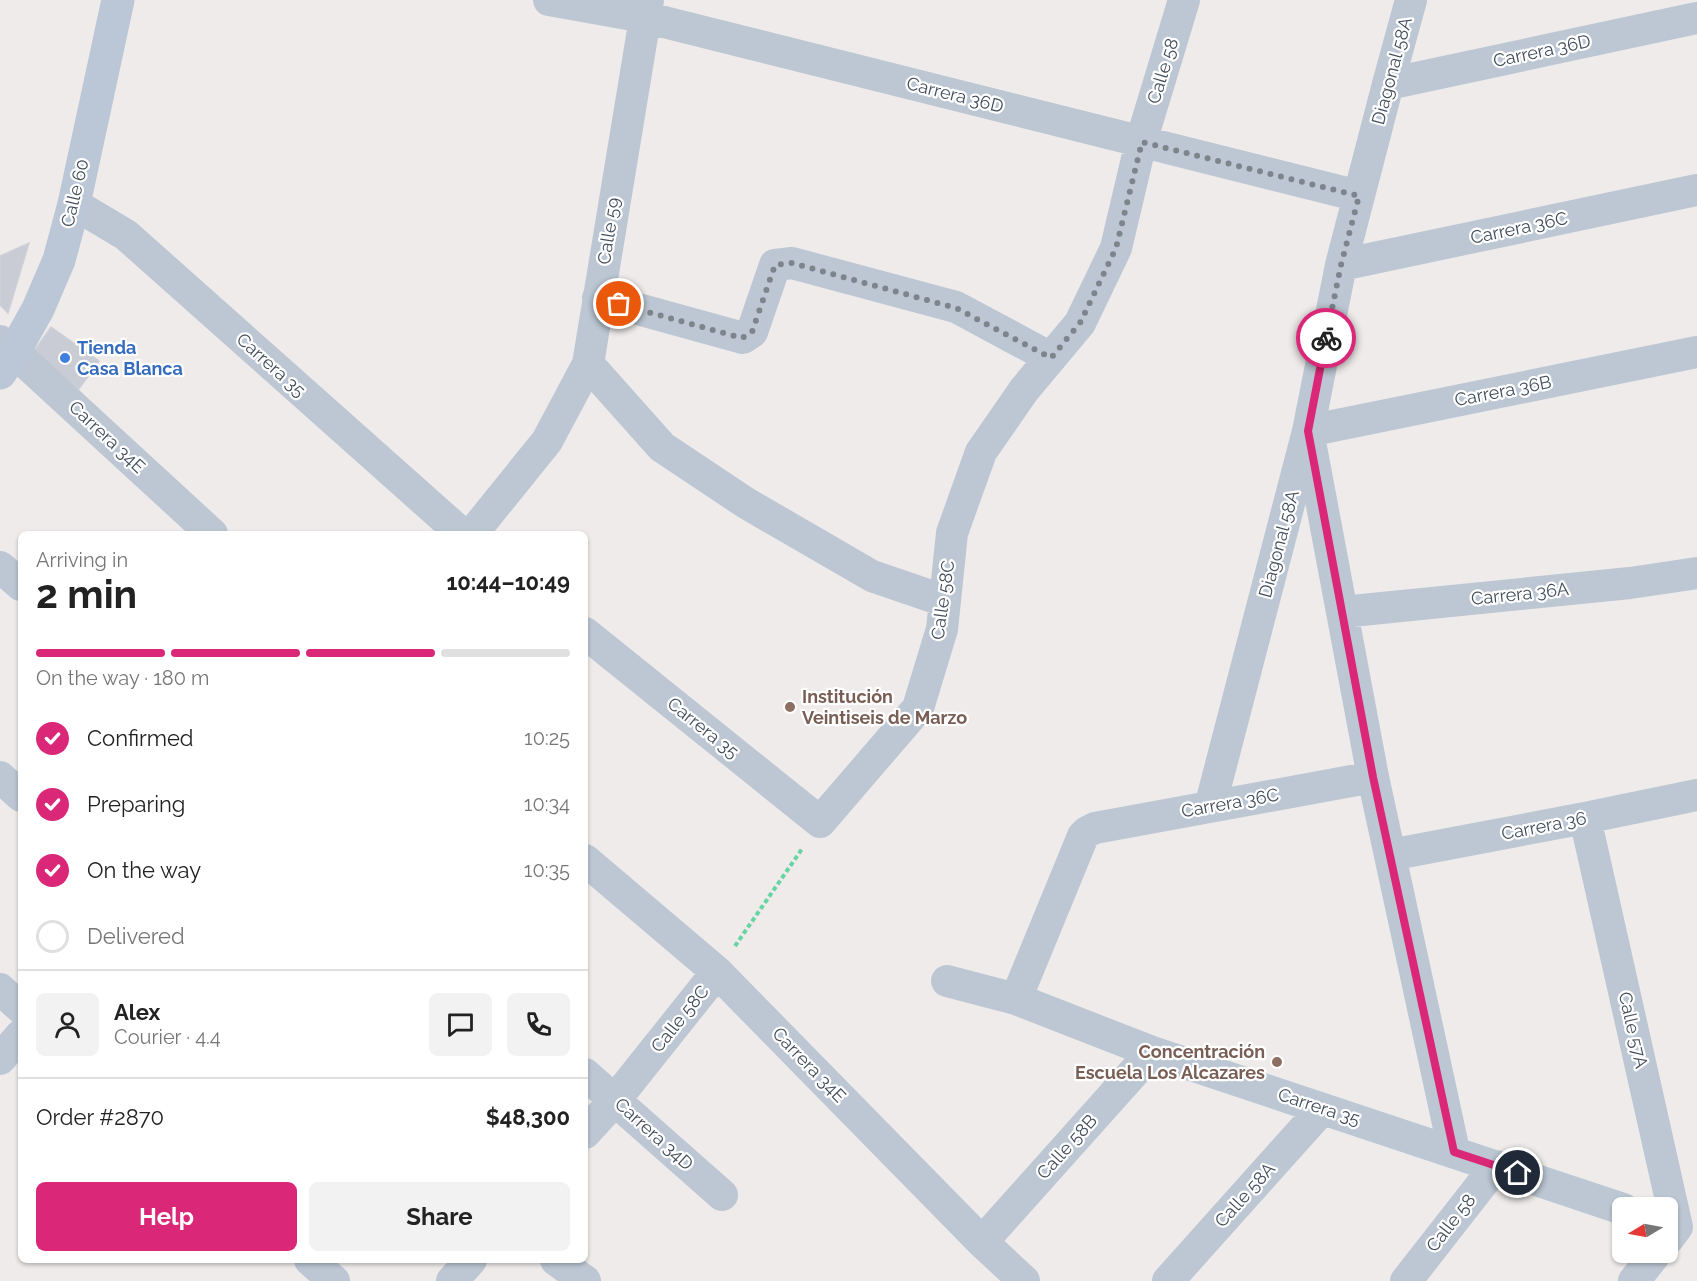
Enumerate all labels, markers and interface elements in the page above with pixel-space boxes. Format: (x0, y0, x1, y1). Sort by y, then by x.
street label: Diagonal 58A (1367, 15, 1416, 127)
street label: Carrera 36D (1491, 30, 1593, 71)
street label: Calle 58 (1143, 35, 1182, 106)
street label: Carrera 36D (905, 72, 1006, 117)
street label: Calle 60 (57, 157, 93, 229)
street label: Calle 59 (593, 196, 624, 266)
street label: Carrera 36C (1469, 207, 1569, 248)
pin (593, 278, 644, 329)
icon: bag (602, 287, 635, 320)
courier (1296, 308, 1356, 368)
icon: bike (1310, 322, 1343, 355)
street label: Carrera 35 (233, 328, 310, 401)
place label: Tienda Casa Blanca (77, 337, 183, 379)
marker: Tienda Casa Blanca (58, 351, 72, 365)
street label: Carrera 36B (1453, 371, 1553, 410)
street label: Carrera 34E (65, 396, 150, 477)
street label: Diagonal 58A (1254, 488, 1303, 600)
text: Arriving in (36, 548, 128, 572)
street label: Calle 58C (927, 559, 958, 641)
text: 10:44–10:49 (446, 569, 570, 595)
text: 2 min (36, 571, 137, 617)
street label: Carrera 36A (1470, 578, 1570, 609)
text: On the way · 180 m (36, 666, 209, 690)
place label: Institución Veintiseis de Marzo (802, 686, 967, 728)
street label: Carrera 35 (664, 693, 743, 763)
marker: Institución Veintiseis de Marzo (783, 700, 797, 714)
icon: check (36, 722, 69, 755)
text: Confirmed (87, 725, 194, 751)
text: 10:25 (524, 726, 570, 750)
street label: Carrera 36C (1180, 784, 1280, 821)
icon: check (36, 788, 69, 821)
text: Preparing (87, 791, 185, 817)
text: 10:34 (524, 792, 570, 816)
street label: Carrera 36 (1500, 807, 1588, 844)
icon: check (36, 854, 69, 887)
text: On the way (87, 857, 201, 883)
text: 10:35 (524, 858, 570, 882)
text: Delivered (87, 923, 185, 949)
street label: Calle 58C (646, 981, 713, 1056)
street label: Calle 57A (1614, 990, 1652, 1070)
button: person (36, 993, 99, 1056)
button: chat (429, 993, 492, 1056)
button: phone (507, 993, 570, 1056)
text: Alex (114, 999, 160, 1025)
street label: Carrera 34E (768, 1023, 850, 1107)
text: Courier · 4.4 (114, 1025, 221, 1049)
place label: Concentración Escuela Los Alcazares (1075, 1041, 1265, 1083)
marker: Concentración Escuela Los Alcazares (1270, 1055, 1284, 1069)
street label: Carrera 35 (1275, 1083, 1363, 1130)
street label: Carrera 34D (611, 1093, 698, 1174)
text: Order #2870 (36, 1104, 164, 1130)
text: $48,300 (486, 1104, 570, 1130)
street label: Calle 58B (1032, 1110, 1101, 1183)
pin (1492, 1147, 1543, 1198)
icon: home (1501, 1156, 1534, 1189)
street label: Calle 58A (1210, 1158, 1279, 1231)
button: Help (36, 1182, 297, 1251)
button: Share (309, 1182, 570, 1251)
street label: Calle 58 (1422, 1190, 1480, 1256)
north arrow (1612, 1197, 1678, 1263)
map controls (1612, 1197, 1678, 1263)

